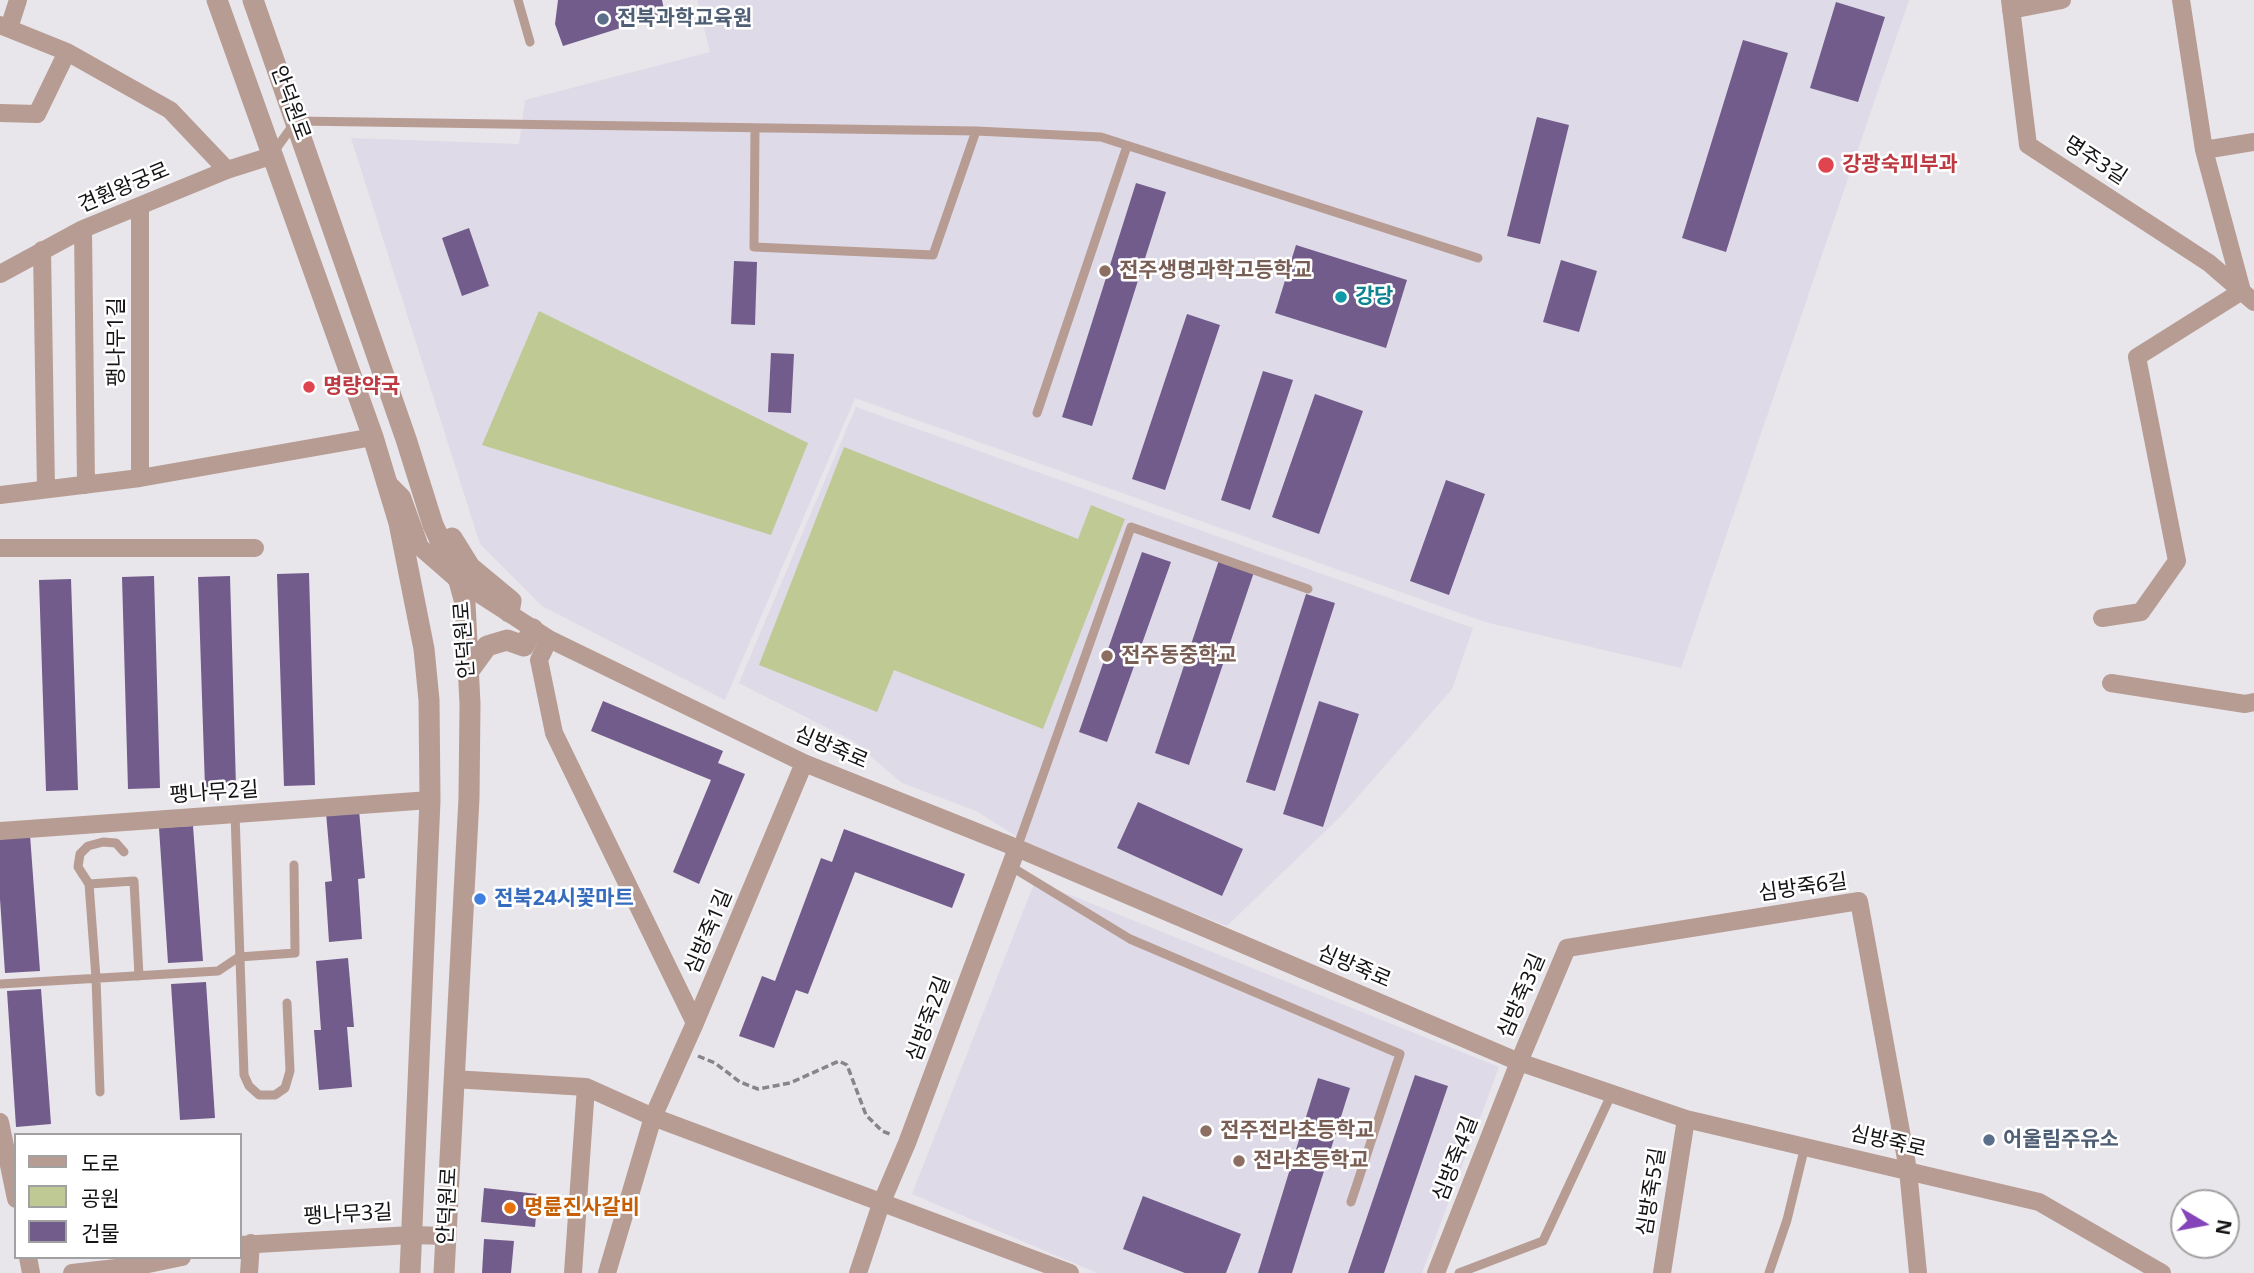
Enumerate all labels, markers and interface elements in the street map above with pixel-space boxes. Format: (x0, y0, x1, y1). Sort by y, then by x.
place label: 전북과학교육원 (617, 6, 752, 32)
marker: 전북과학교육원 (595, 11, 611, 27)
street label: 안덕원로 (265, 62, 315, 144)
street label: 명주3길 (2059, 131, 2131, 191)
place label: 강광숙피부과 (1842, 152, 1958, 178)
marker: 강광숙피부과 (1816, 155, 1836, 175)
street label: 견훤왕궁로 (75, 158, 173, 218)
place label: 전주생명과학고등학교 (1119, 258, 1312, 284)
marker: 전주생명과학고등학교 (1097, 263, 1113, 279)
place label: 강당 (1355, 284, 1394, 310)
marker: 강당 (1333, 289, 1349, 305)
street label: 팽나무1길 (104, 297, 130, 387)
place label: 명량약국 (323, 374, 400, 400)
marker: 명량약국 (301, 379, 317, 395)
street label: 안덕원로 (450, 601, 480, 679)
place label: 전주동중학교 (1121, 643, 1237, 669)
marker: 전주동중학교 (1099, 648, 1115, 664)
street label: 심방죽로 (791, 721, 871, 775)
street label: 팽나무2길 (169, 777, 259, 809)
street label: 심방죽6길 (1757, 869, 1849, 907)
place label: 전북24시꽃마트 (494, 886, 634, 912)
street label: 심방죽1길 (680, 886, 738, 978)
marker: 전북24시꽃마트 (472, 891, 488, 907)
street label: 심방죽로 (1314, 940, 1394, 994)
street label: 심방죽3길 (1493, 950, 1551, 1042)
street label: 심방죽2길 (902, 973, 956, 1065)
street label: 심방죽4길 (1428, 1113, 1484, 1205)
place label: 전주전라초등학교 (1220, 1118, 1375, 1144)
street label: 심방죽로 (1848, 1121, 1928, 1163)
marker: 전주전라초등학교 (1198, 1123, 1214, 1139)
place label: 어울림주유소 (2003, 1127, 2119, 1153)
marker: 어울림주유소 (1981, 1132, 1997, 1148)
legend (14, 1133, 242, 1259)
street label: 심방죽5길 (1633, 1146, 1671, 1238)
place label: 전라초등학교 (1253, 1148, 1369, 1174)
text: 도로 (81, 1149, 120, 1177)
marker: 전라초등학교 (1231, 1153, 1247, 1169)
street label: 안덕원로 (433, 1167, 463, 1245)
text: 공원 (81, 1184, 120, 1212)
north arrow (2170, 1189, 2240, 1259)
place label: 명륜진사갈비 (524, 1195, 640, 1221)
street label: 팽나무3길 (303, 1200, 393, 1230)
marker: 명륜진사갈비 (502, 1200, 518, 1216)
text: N (2210, 1217, 2238, 1237)
text: 건물 (81, 1219, 120, 1247)

